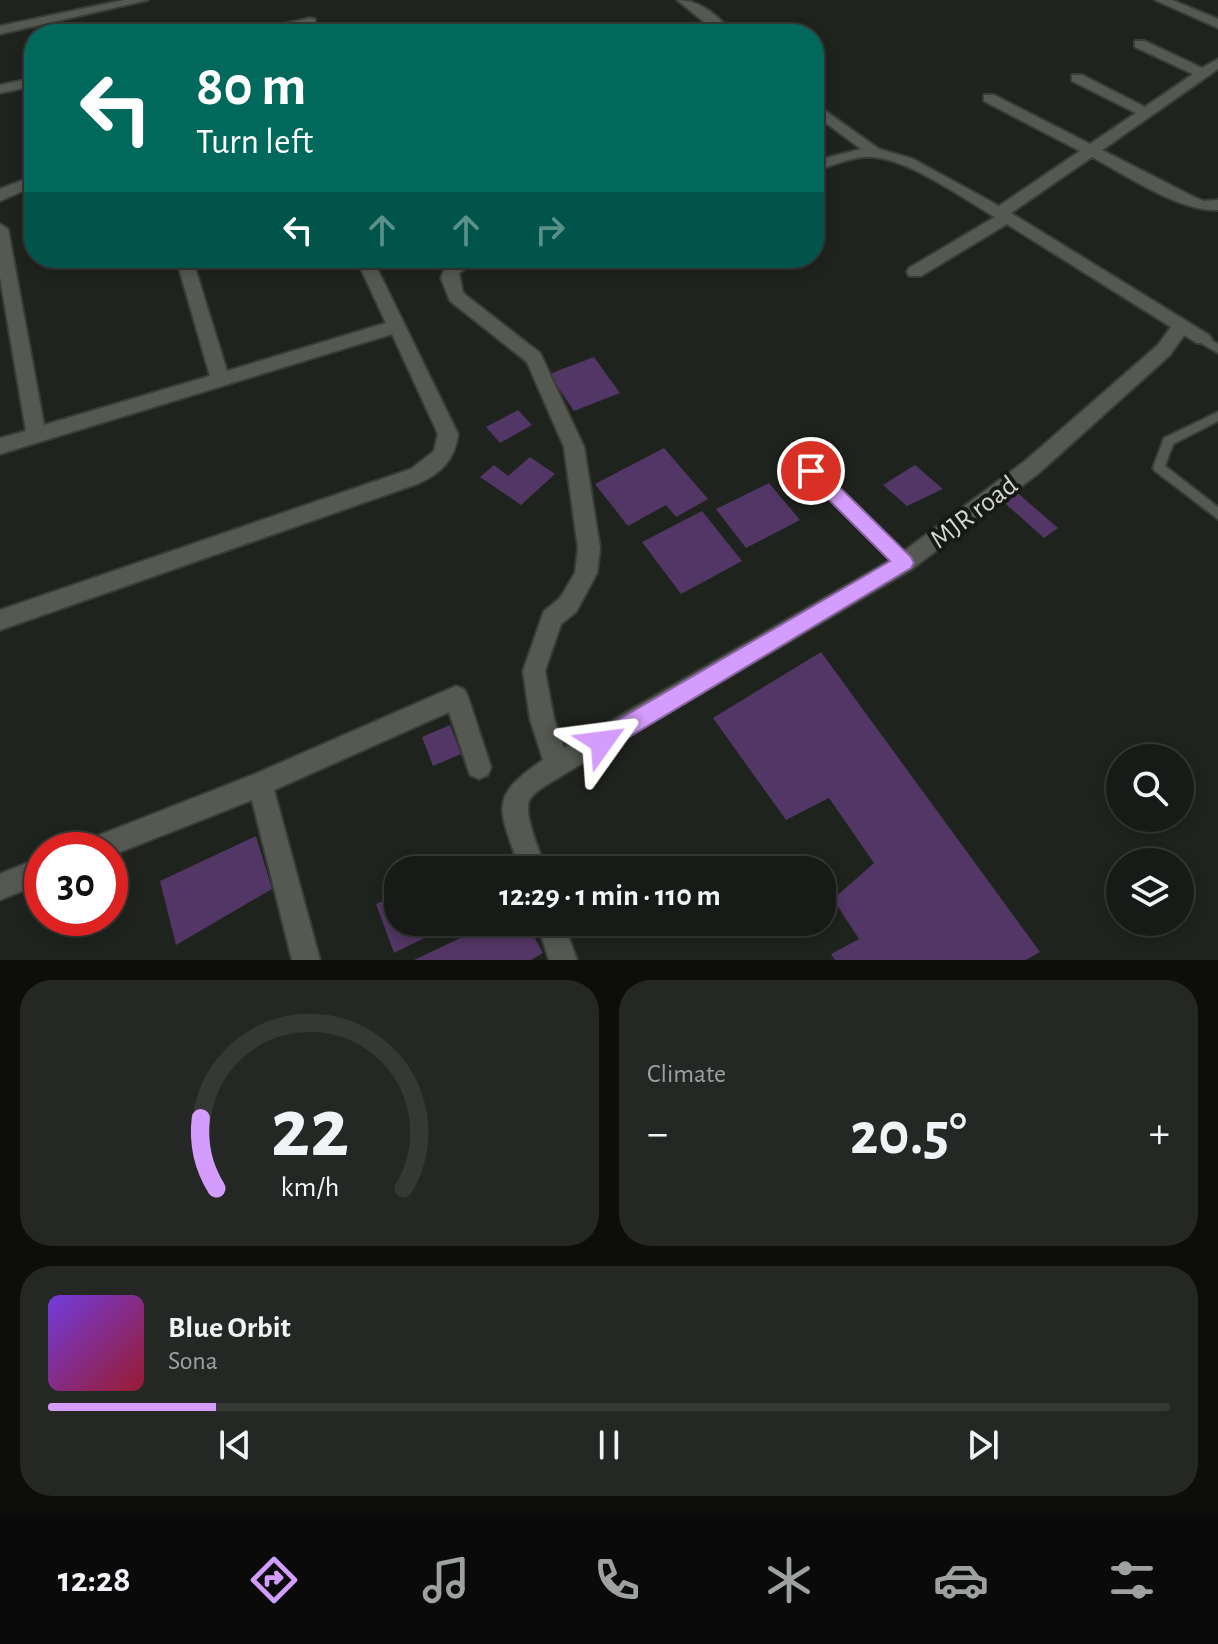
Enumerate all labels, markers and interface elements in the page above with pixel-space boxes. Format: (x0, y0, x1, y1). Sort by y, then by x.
icon: left (64, 56, 168, 160)
text: 80 m (196, 59, 306, 115)
text: Turn left (196, 124, 313, 160)
icon: left (276, 208, 320, 252)
icon: ahead (360, 208, 404, 252)
icon: ahead (444, 208, 488, 252)
icon: right (528, 208, 572, 252)
pin (777, 437, 845, 505)
icon: arrive (789, 449, 833, 493)
street label: MJR road (925, 471, 1023, 554)
position arrow (560, 700, 644, 784)
map controls (1106, 744, 1194, 936)
button: search (1106, 744, 1194, 832)
speed limit sign: 30 (24, 832, 128, 936)
button: layers (1106, 848, 1194, 936)
text: 12:29 · 1 min · 110 m (499, 881, 721, 911)
text: Climate (647, 1061, 726, 1087)
text: 22 (270, 1088, 349, 1172)
text: 20.5° (850, 1105, 967, 1165)
text: − (647, 1112, 668, 1156)
text: + (1149, 1112, 1170, 1156)
text: km/h (280, 1173, 339, 1202)
text: Blue Orbit (168, 1313, 291, 1343)
text: Sona (168, 1348, 218, 1374)
icon: previous (213, 1423, 257, 1467)
icon: pause (587, 1423, 631, 1467)
icon: next (961, 1423, 1005, 1467)
icon: directions (246, 1552, 302, 1608)
icon: music (418, 1552, 474, 1608)
icon: phone (589, 1552, 645, 1608)
icon: climate (761, 1552, 817, 1608)
icon: car (933, 1552, 989, 1608)
icon: filters (1104, 1552, 1160, 1608)
text: 12:28 (58, 1562, 131, 1598)

